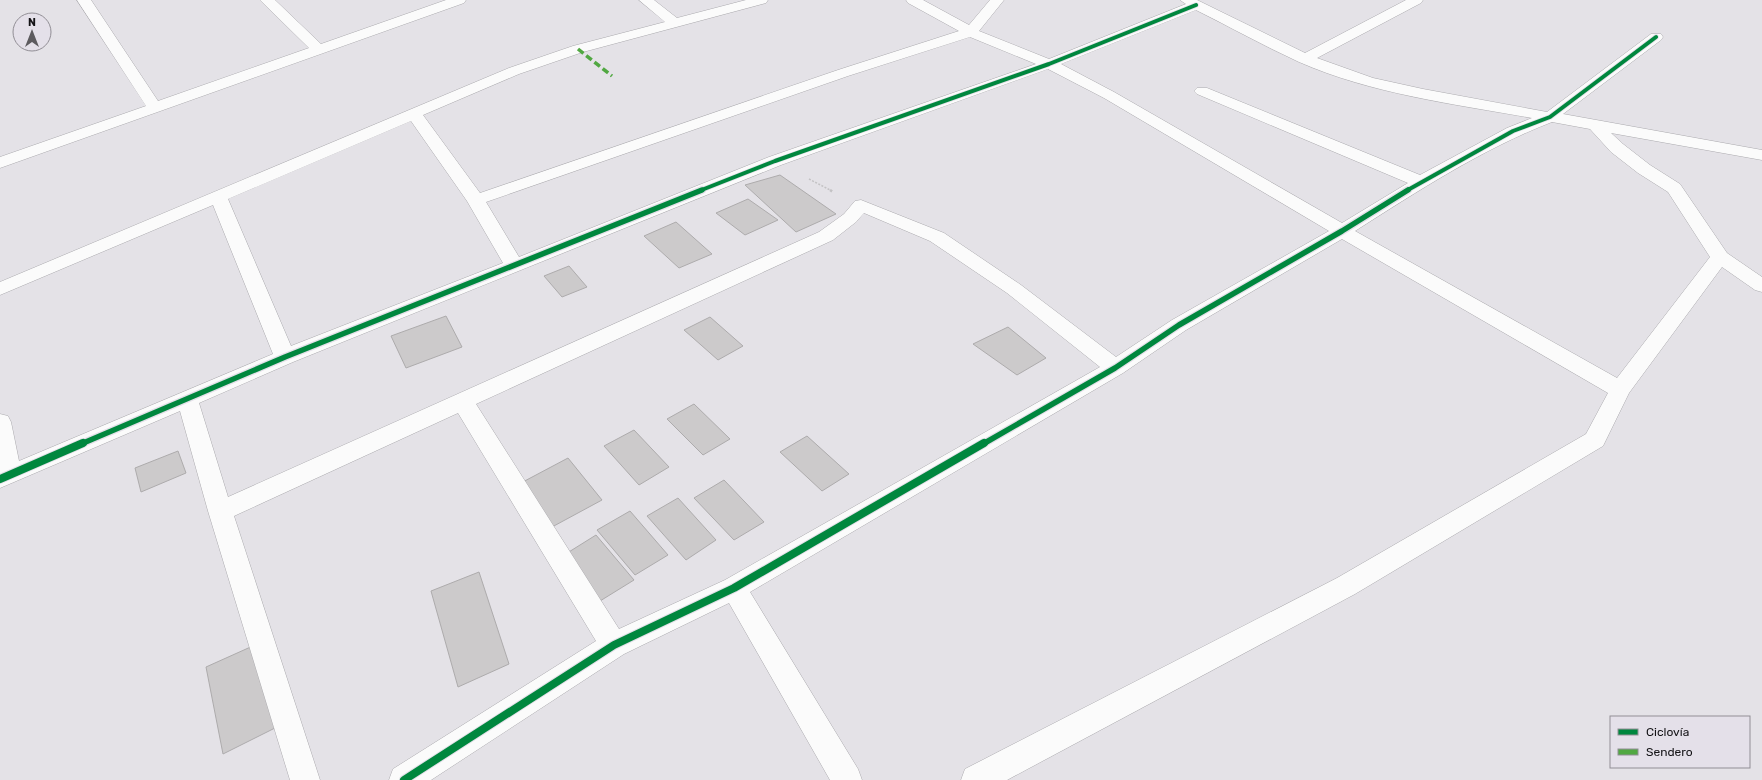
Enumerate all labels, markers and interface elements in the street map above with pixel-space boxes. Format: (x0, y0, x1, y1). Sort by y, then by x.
north arrow (12, 12, 52, 52)
text: N (28, 16, 36, 29)
legend (1610, 716, 1750, 768)
text: Ciclovía (1646, 725, 1689, 739)
text: Sendero (1646, 745, 1693, 759)

